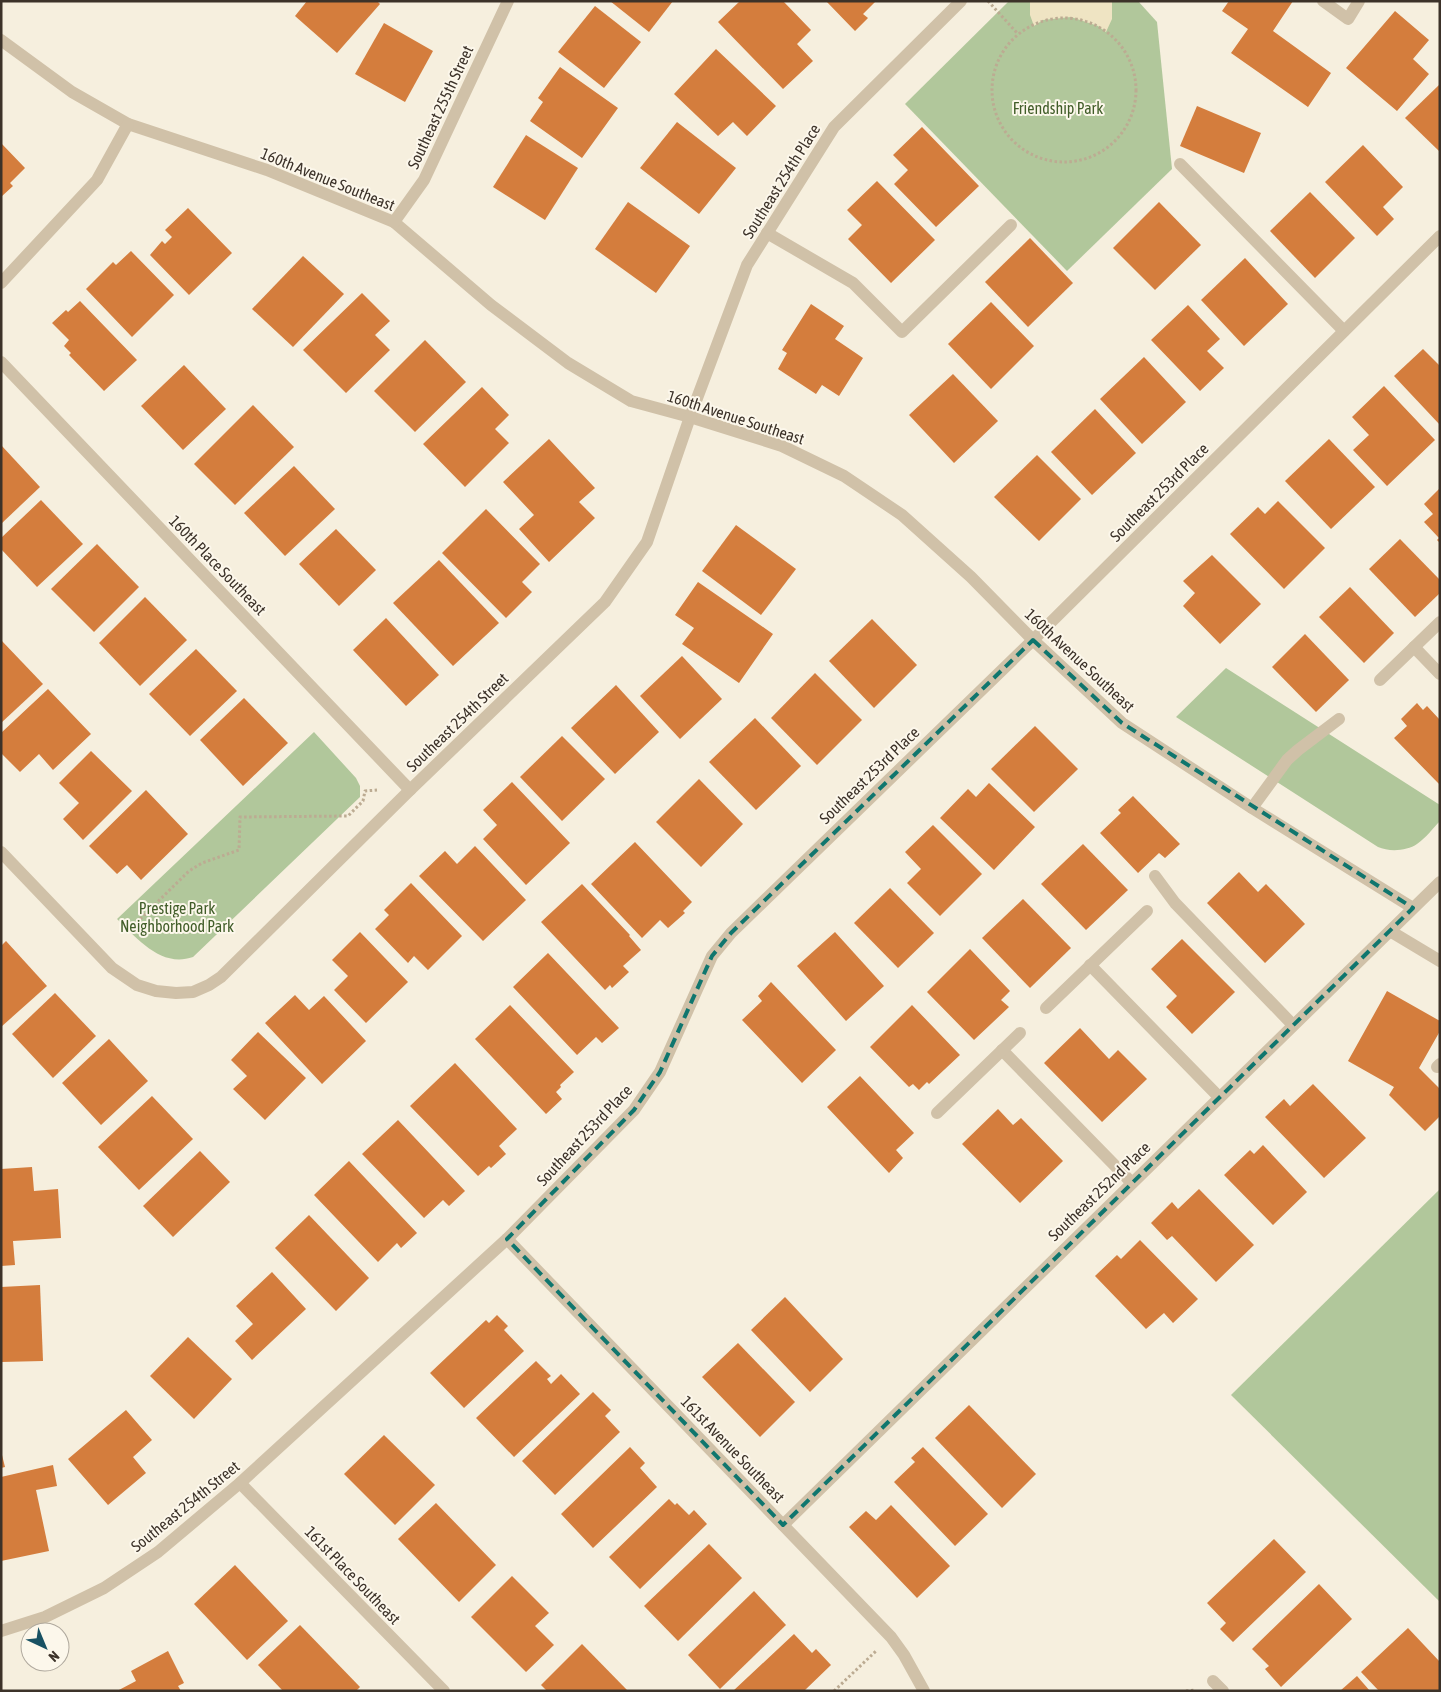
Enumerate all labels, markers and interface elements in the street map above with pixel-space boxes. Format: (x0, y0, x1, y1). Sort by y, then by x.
street label: Southeast 255th Street (404, 42, 477, 171)
park label: Friendship Park (1013, 99, 1103, 118)
street label: Southeast 254th Place (739, 121, 823, 241)
street label: 160th Avenue Southeast (258, 144, 398, 214)
street label: 160th Avenue Southeast (665, 386, 807, 448)
street label: Southeast 253rd Place (1106, 439, 1212, 545)
street label: 160th Place Southeast (166, 512, 270, 619)
street label: 160th Avenue Southeast (1022, 605, 1139, 716)
street label: Southeast 254th Street (403, 669, 512, 775)
street label: Southeast 253rd Place (816, 723, 922, 827)
park label: Prestige Park Neighborhood Park (120, 899, 234, 936)
street label: Southeast 253rd Place (533, 1081, 635, 1189)
street label: Southeast 252nd Place (1044, 1138, 1154, 1244)
street label: 161st Avenue Southeast (678, 1392, 789, 1506)
street label: Southeast 254th Street (127, 1457, 243, 1555)
street label: 161st Place Southeast (302, 1522, 405, 1628)
north arrow (20, 1622, 70, 1672)
text: N (46, 1648, 63, 1665)

